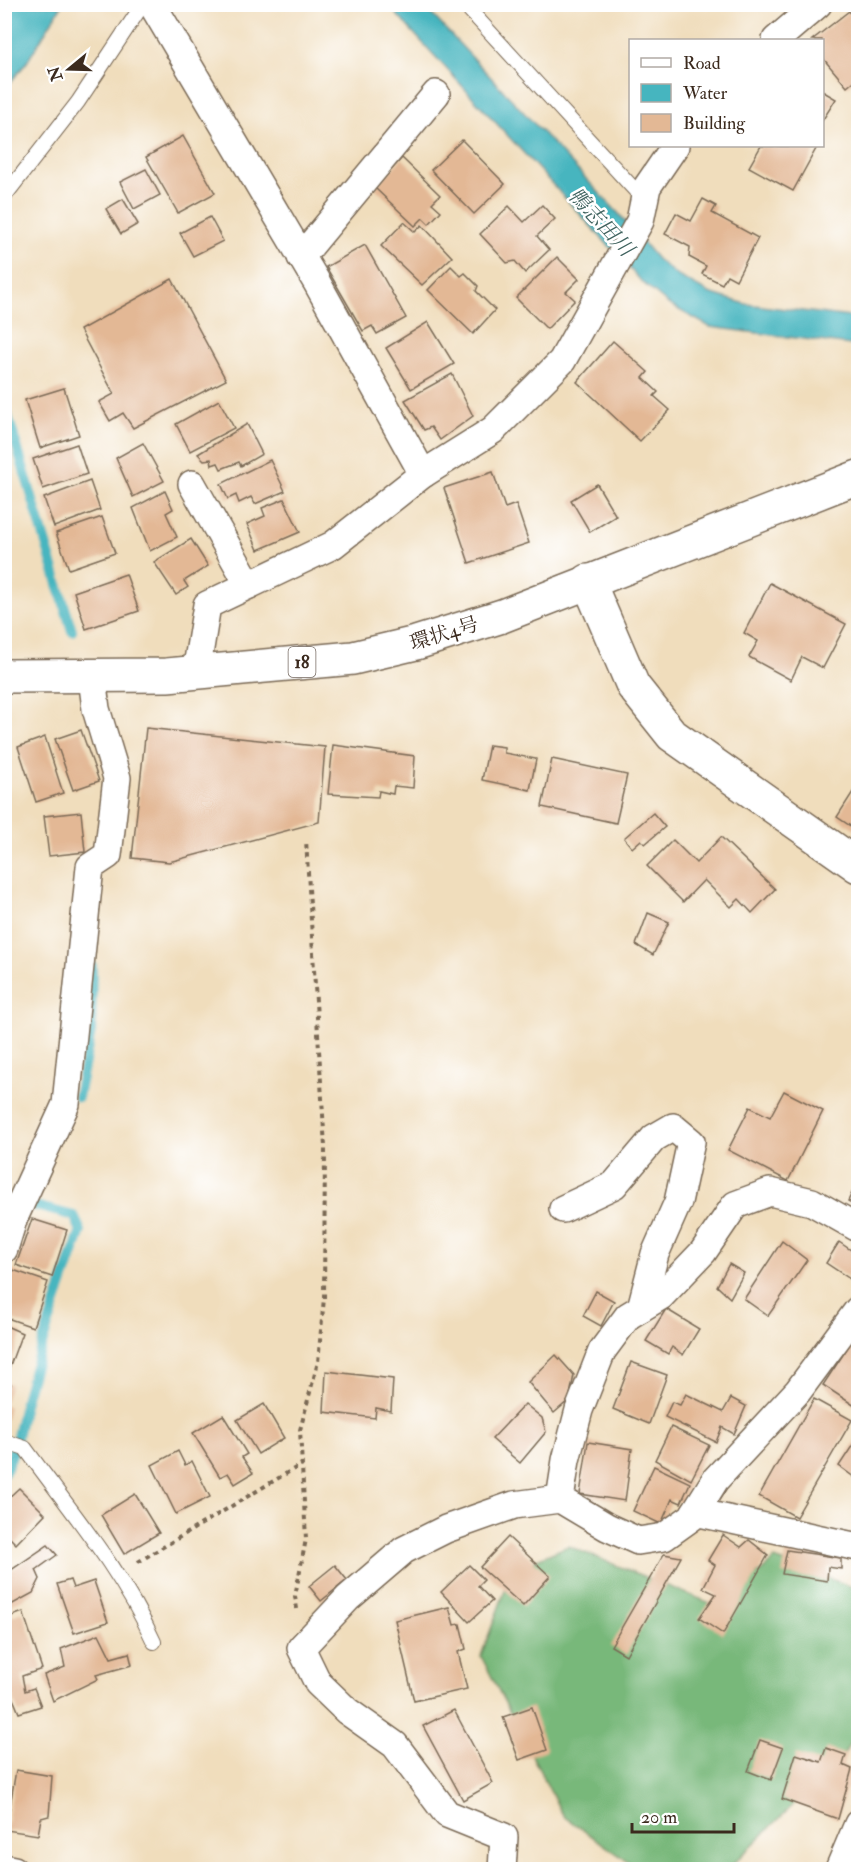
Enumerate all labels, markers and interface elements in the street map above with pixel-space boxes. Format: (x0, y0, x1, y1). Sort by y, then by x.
north arrow (39, 39, 99, 99)
legend (629, 39, 824, 147)
text: Road (683, 52, 721, 75)
text: N (44, 63, 68, 85)
text: Water (682, 82, 727, 105)
text: Building (683, 112, 746, 135)
water label: 鴨志田川 (562, 182, 641, 264)
street label: 環状4号 (407, 611, 482, 656)
road number: 18 (288, 647, 316, 677)
scale bar (632, 1796, 734, 1834)
text: 20 m (641, 1806, 677, 1829)

